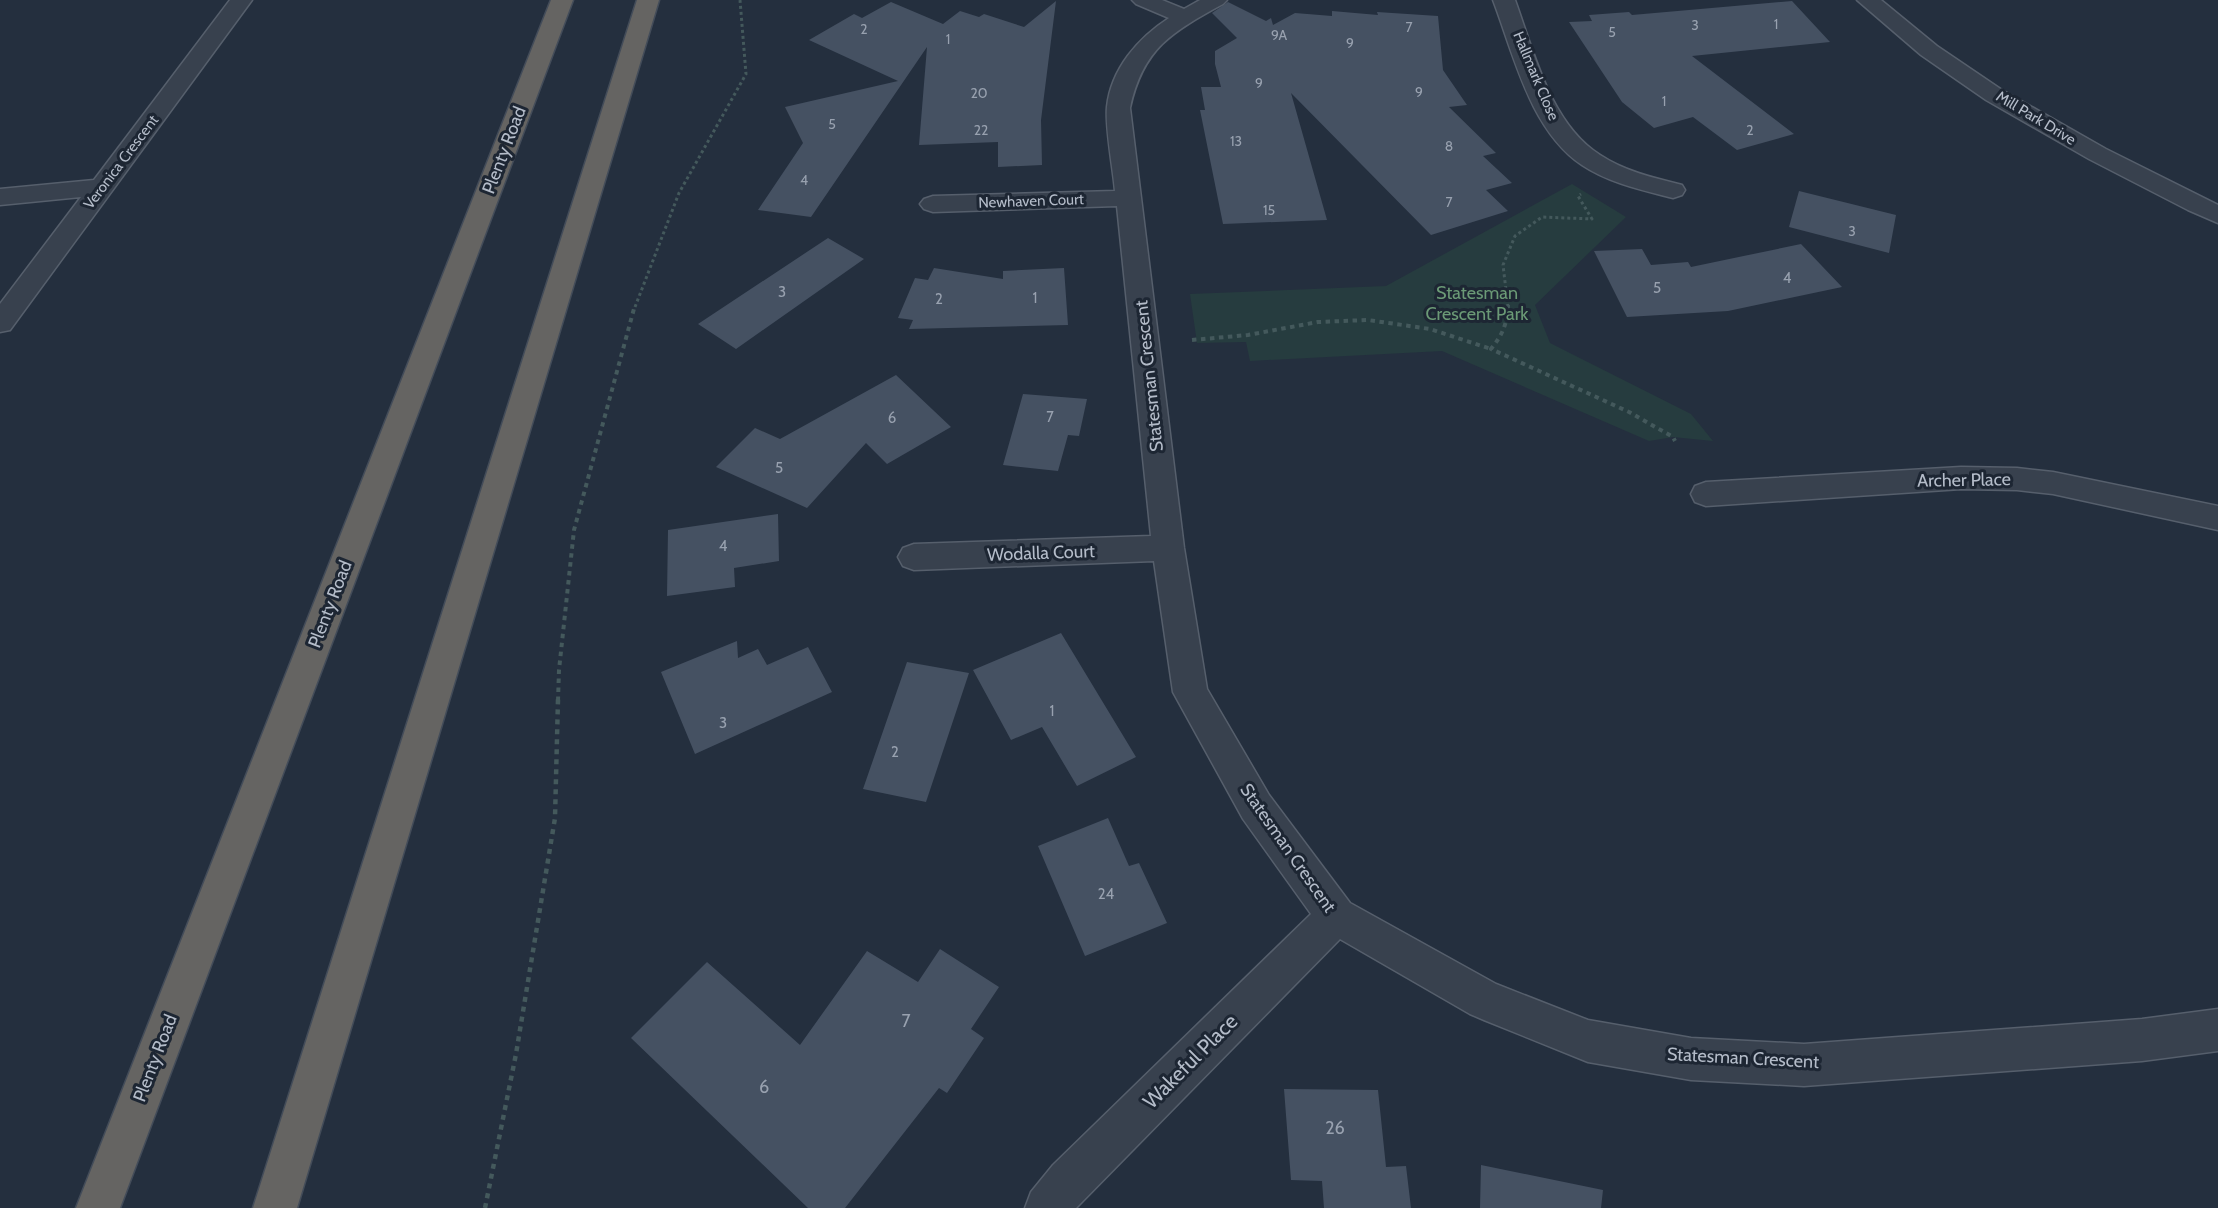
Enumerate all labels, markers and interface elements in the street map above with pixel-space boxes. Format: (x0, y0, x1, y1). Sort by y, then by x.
house number: 1 (1774, 15, 1778, 33)
house number: 3 (1691, 16, 1699, 34)
house number: 7 (1405, 18, 1413, 36)
house number: 2 (860, 20, 868, 38)
house number: 5 (1608, 23, 1616, 41)
house number: 9A (1271, 26, 1287, 44)
street label: Hallmark Close (1509, 29, 1563, 123)
house number: 1 (946, 30, 950, 48)
house number: 9 (1346, 34, 1354, 52)
house number: 9 (1255, 74, 1263, 92)
house number: 9 (1415, 83, 1423, 101)
house number: 20 (970, 84, 988, 102)
street label: Mill Park Drive (1993, 87, 2079, 149)
house number: 1 (1662, 92, 1666, 110)
street label: Plenty Road (477, 103, 531, 197)
street label: Veronica Crescent (80, 111, 162, 213)
house number: 5 (828, 115, 836, 133)
house number: 22 (974, 121, 988, 139)
house number: 2 (1746, 121, 1754, 139)
house number: 13 (1230, 132, 1242, 150)
house number: 8 (1445, 137, 1453, 155)
house number: 4 (800, 171, 808, 189)
street label: Newhaven Court (978, 190, 1084, 212)
house number: 7 (1445, 193, 1453, 211)
house number: 15 (1263, 201, 1275, 219)
house number: 3 (1848, 222, 1856, 240)
house number: 4 (1783, 269, 1792, 287)
house number: 5 (1653, 279, 1661, 297)
park label: Statesman Crescent Park (1426, 282, 1529, 325)
house number: 3 (778, 283, 786, 301)
house number: 1 (1033, 289, 1037, 307)
house number: 2 (935, 290, 943, 308)
street label: Statesman Crescent (1130, 299, 1168, 453)
house number: 7 (1046, 408, 1054, 426)
house number: 6 (888, 409, 896, 427)
house number: 5 (775, 459, 783, 477)
street label: Archer Place (1917, 468, 2011, 492)
house number: 4 (719, 537, 728, 555)
street label: Wodalla Court (987, 540, 1095, 566)
street label: Plenty Road (303, 557, 357, 651)
house number: 1 (1050, 702, 1054, 720)
house number: 3 (719, 714, 727, 732)
house number: 2 (891, 743, 899, 761)
street label: Statesman Crescent (1235, 779, 1341, 917)
house number: 24 (1098, 885, 1115, 903)
street label: Wakeful Place (1137, 1008, 1243, 1114)
house number: 7 (901, 1010, 911, 1032)
street label: Plenty Road (128, 1011, 182, 1105)
street label: Statesman Crescent (1666, 1043, 1820, 1073)
house number: 6 (759, 1076, 769, 1098)
house number: 26 (1325, 1117, 1345, 1139)

